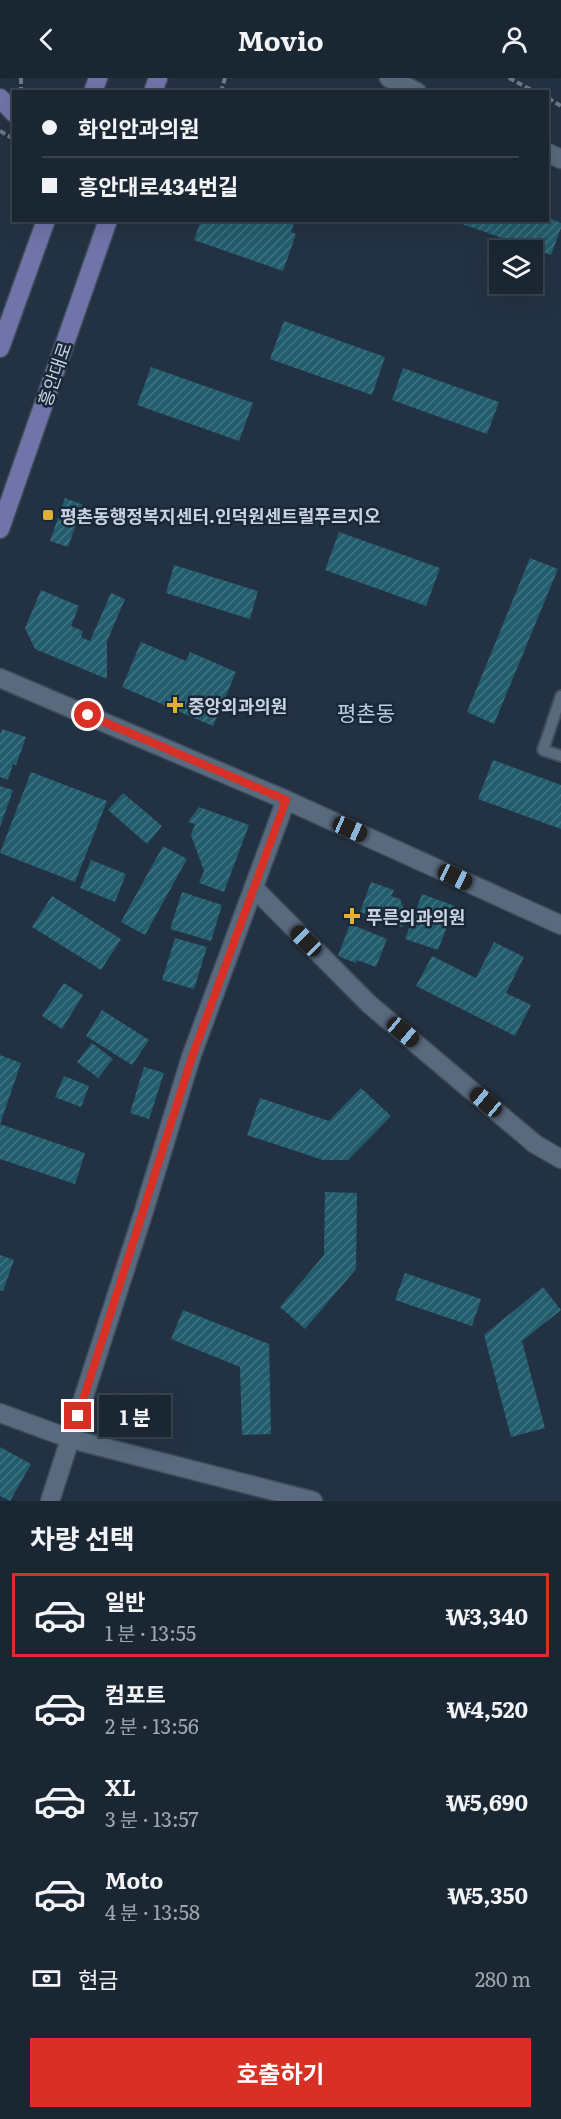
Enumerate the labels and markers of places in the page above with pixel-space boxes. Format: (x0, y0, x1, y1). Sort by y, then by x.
place label: 평촌동행정복지센터.인덕원센트럴푸르지오 (60, 502, 381, 529)
marker: 평촌동행정복지센터.인덕원센트럴푸르지오 (41, 508, 55, 522)
place label: 중앙외과의원 (188, 692, 287, 719)
marker: 중앙외과의원 (166, 696, 184, 714)
place label: 푸른외과의원 (366, 903, 465, 930)
marker: 푸른외과의원 (343, 907, 361, 925)

